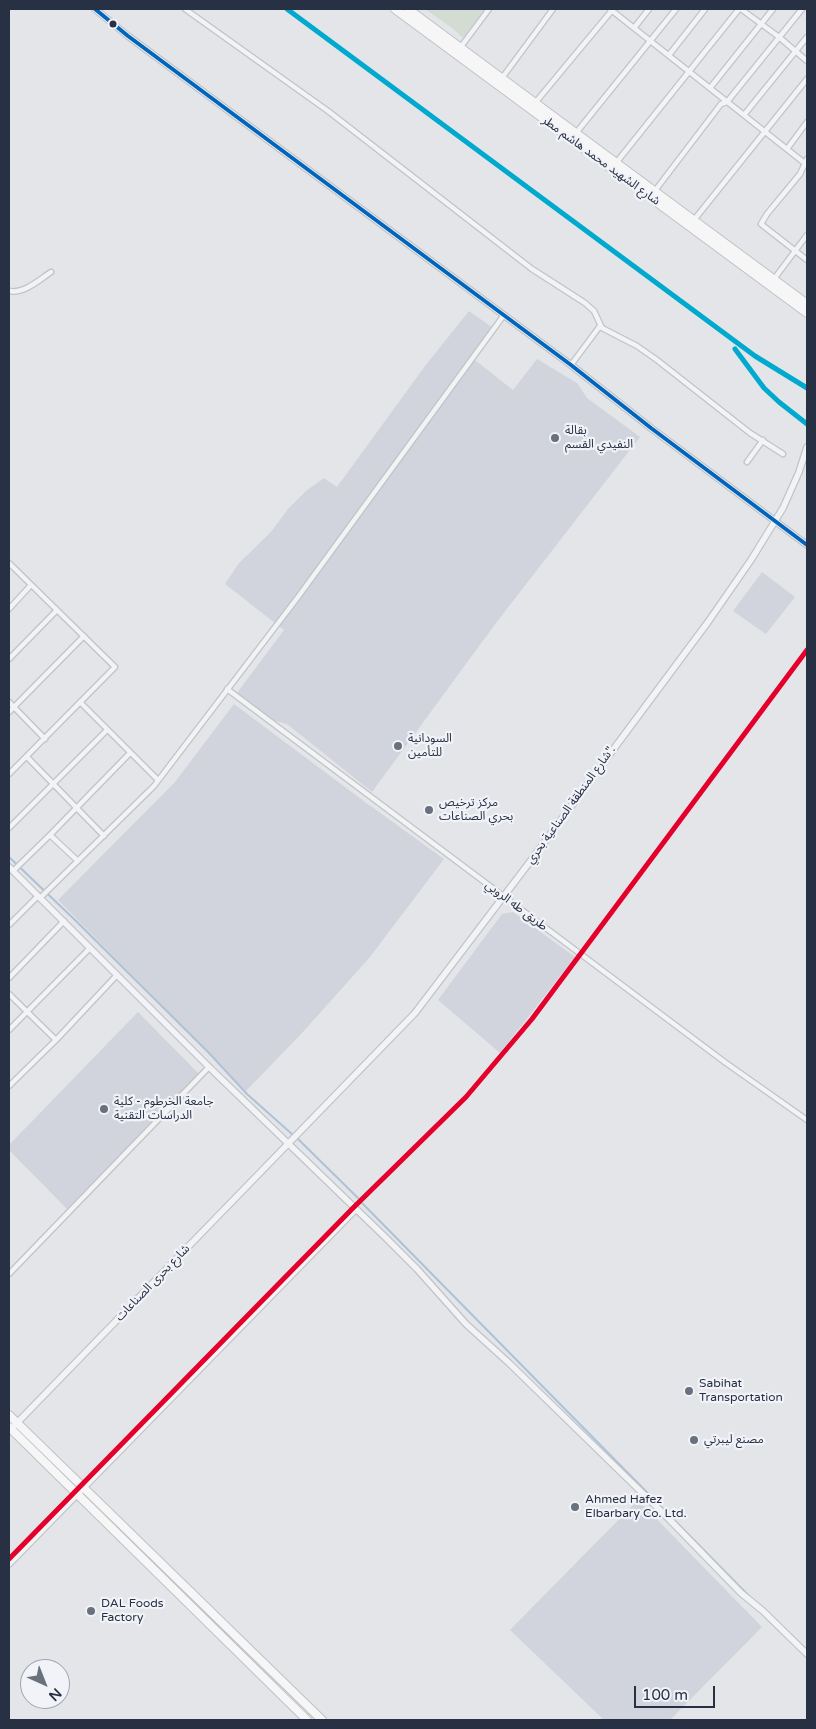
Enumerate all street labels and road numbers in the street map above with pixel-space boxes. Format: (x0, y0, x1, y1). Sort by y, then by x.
street label: شارع الشهيد محمد هاشم مطر (539, 113, 663, 209)
street label: شارع المنطقة الصناعية بحري". (523, 743, 619, 867)
street label: طريق طه الروبي (482, 878, 550, 934)
street label: شارع بحرى الصناعات (113, 1242, 193, 1324)

